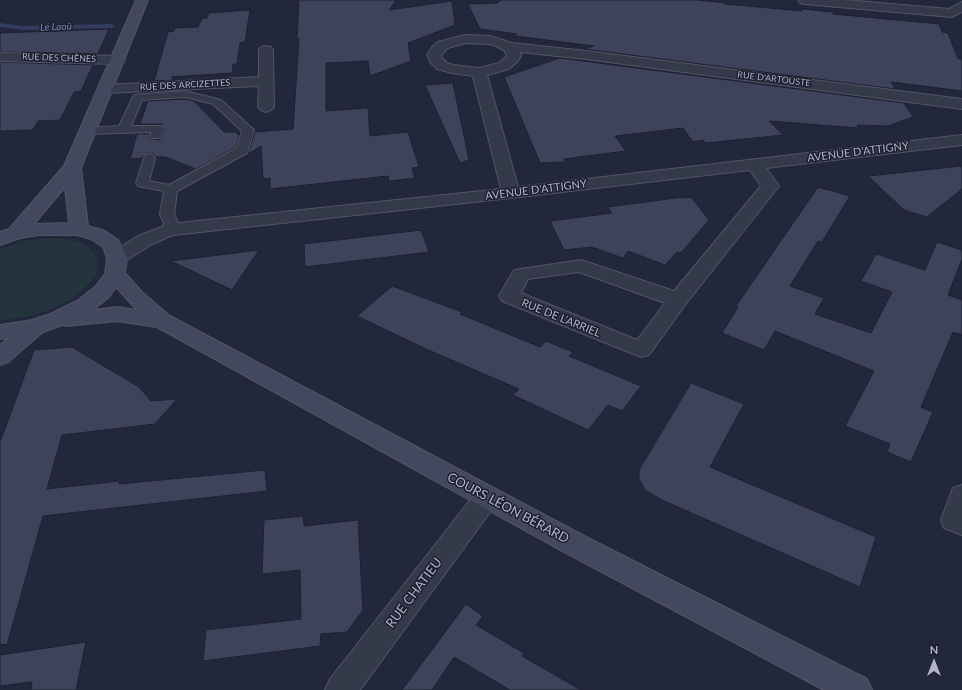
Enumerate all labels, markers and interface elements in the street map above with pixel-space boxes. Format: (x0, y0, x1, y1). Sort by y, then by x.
water label: Le Laoü (40, 20, 72, 34)
street label: RUE DES CHÊNES (22, 51, 96, 65)
street label: RUE D'ARTOUSTE (737, 69, 811, 89)
street label: RUE DES ARCIZETTES (140, 77, 230, 93)
street label: AVENUE D'ATTIGNY (806, 139, 910, 165)
street label: AVENUE D'ATTIGNY (484, 177, 588, 203)
street label: RUE DE L'ARRIEL (520, 296, 602, 340)
street label: COURS LÉON BÉRARD (445, 469, 571, 547)
street label: RUE CHATIEU (383, 555, 445, 631)
north arrow (914, 642, 954, 682)
text: N (930, 643, 938, 656)

